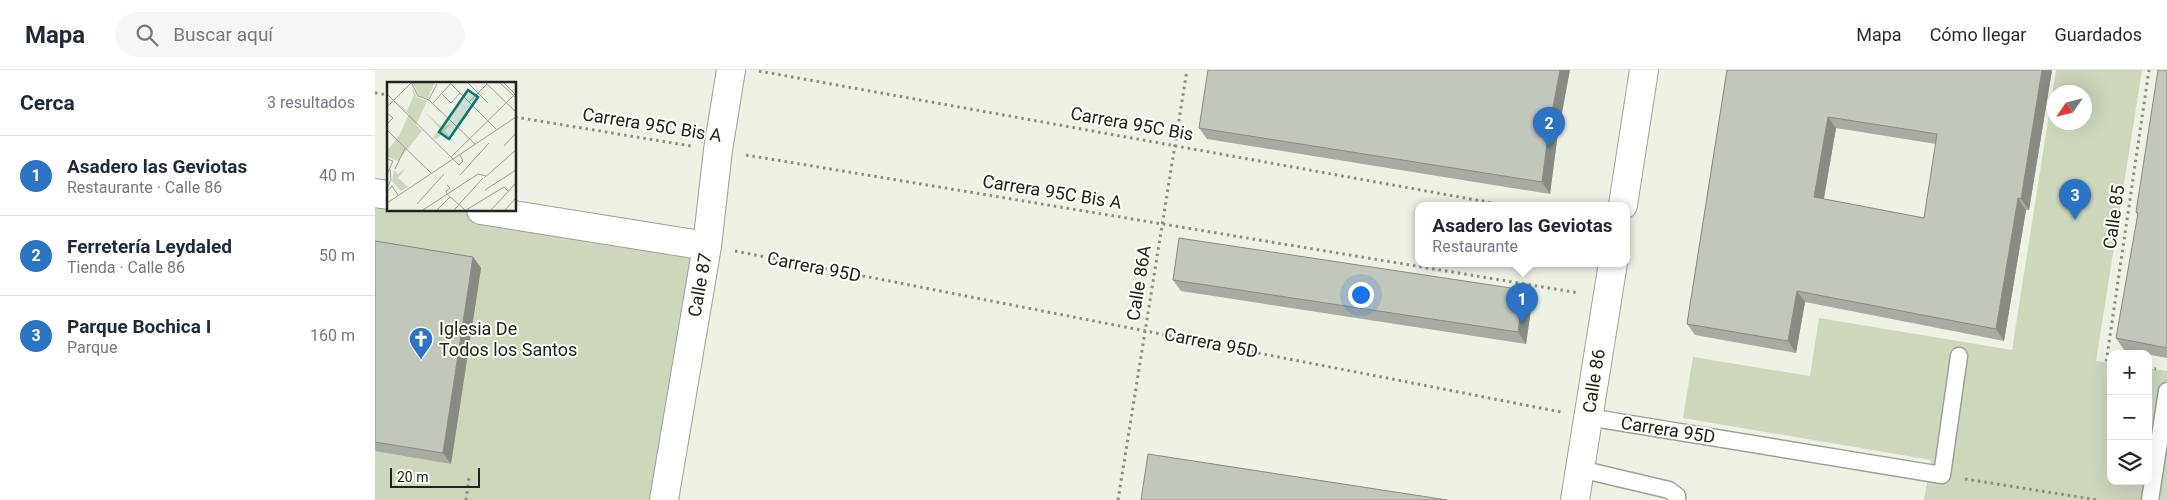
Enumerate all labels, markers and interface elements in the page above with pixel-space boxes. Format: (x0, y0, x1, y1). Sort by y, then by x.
search box (115, 12, 465, 57)
text: Mapa (25, 21, 85, 49)
icon: search (133, 21, 161, 49)
text: Buscar aquí (173, 23, 273, 46)
text: Mapa (1856, 24, 1902, 45)
text: Cómo llegar (1930, 24, 2026, 45)
text: Guardados (2054, 24, 2142, 45)
inset map (387, 82, 516, 211)
north arrow (2047, 85, 2092, 130)
text: Cerca (20, 91, 75, 115)
text: 3 resultados (267, 93, 355, 112)
street label: Carrera 95C Bis (1069, 102, 1195, 145)
street label: Carrera 95C Bis A (581, 103, 723, 146)
pin: 2 (1533, 107, 1565, 148)
text: Asadero las Geviotas (67, 155, 247, 178)
text: 1 (31, 166, 41, 185)
text: 40 m (319, 166, 355, 185)
street label: Carrera 95C Bis A (981, 170, 1123, 213)
text: Restaurante · Calle 86 (67, 178, 222, 197)
pin: 3 (2059, 179, 2091, 220)
street label: Calle 85 (2099, 184, 2128, 250)
popup (1415, 202, 1630, 267)
text: Asadero las Geviotas (1432, 214, 1613, 237)
text: Ferretería Leydaled (67, 235, 232, 258)
text: Restaurante (1432, 237, 1518, 256)
street label: Calle 86A (1122, 243, 1155, 322)
text: 2 (31, 246, 41, 265)
text: 50 m (319, 246, 355, 265)
street label: Carrera 95D (765, 247, 863, 286)
street label: Calle 87 (684, 251, 715, 319)
text: Tienda · Calle 86 (67, 258, 185, 277)
your location (1348, 282, 1374, 308)
pin: 1 (1506, 283, 1538, 324)
text: Parque Bochica I (67, 315, 211, 338)
place label: Iglesia De Todos los Santos (439, 318, 577, 360)
street label: Carrera 95D (1162, 323, 1260, 362)
text: 3 (31, 326, 41, 345)
text: 160 m (310, 326, 355, 345)
church icon: Iglesia De Todos los Santos (408, 326, 434, 360)
text: Parque (67, 338, 117, 357)
street label: Calle 86 (1578, 347, 1609, 414)
map controls (2107, 350, 2152, 485)
button: + (2107, 350, 2152, 395)
button: − (2107, 395, 2152, 440)
street label: Carrera 95D (1619, 412, 1717, 447)
button: layers (2107, 440, 2152, 485)
scale bar (390, 465, 480, 488)
text: 20 m (397, 469, 429, 485)

